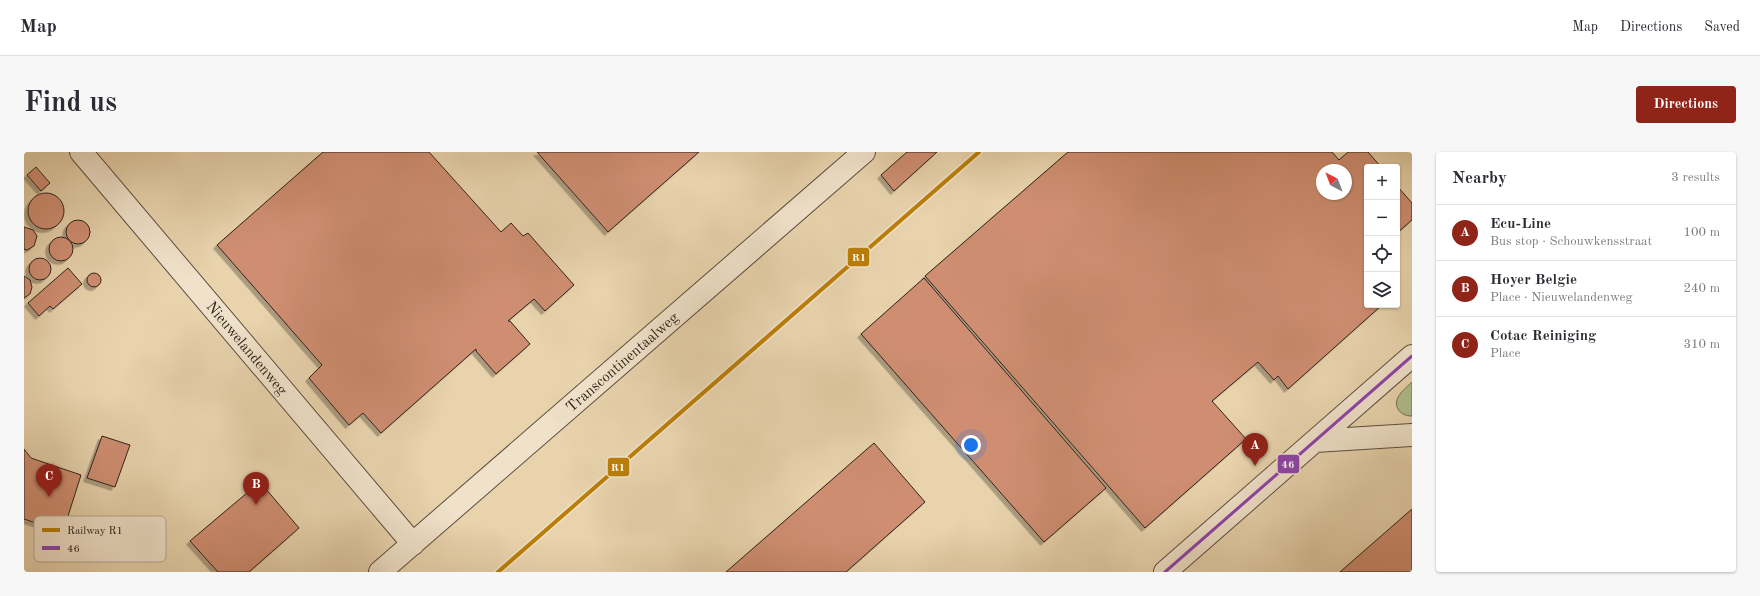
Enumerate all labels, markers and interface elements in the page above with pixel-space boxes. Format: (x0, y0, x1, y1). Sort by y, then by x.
text: Map (20, 18, 57, 37)
text: Map (1572, 20, 1598, 34)
text: Directions (1620, 20, 1682, 34)
text: Saved (1704, 20, 1740, 34)
button: Directions (1636, 86, 1736, 123)
text: Find us (24, 90, 117, 118)
north arrow (1316, 164, 1352, 200)
map controls (1364, 164, 1400, 308)
button: + (1364, 164, 1400, 200)
text: Nearby (1452, 170, 1507, 187)
text: 3 results (1671, 171, 1720, 184)
button: − (1364, 200, 1400, 236)
text: Ecu-Line (1490, 217, 1551, 232)
text: A (1460, 226, 1470, 239)
text: 100 m (1683, 226, 1720, 239)
text: Bus stop · Schouwkensstraat (1490, 235, 1652, 248)
button: locate (1364, 236, 1400, 272)
line badge: R1 (847, 247, 870, 267)
text: R1 (852, 253, 866, 264)
button: layers (1364, 272, 1400, 308)
text: Hoyer Belgie (1490, 273, 1577, 288)
text: B (1460, 282, 1470, 295)
text: 240 m (1683, 282, 1720, 295)
text: Place · Nieuwelandenweg (1490, 291, 1632, 304)
street label: Nieuwelandenweg (203, 299, 289, 398)
street label: Transcontinentaalweg (564, 310, 682, 416)
text: Cotac Reiniging (1490, 329, 1596, 344)
text: C (1461, 338, 1469, 351)
text: 310 m (1683, 338, 1720, 351)
text: Place (1490, 347, 1520, 360)
pin: A (1242, 433, 1268, 466)
your location (961, 435, 981, 455)
line badge: 46 (1277, 454, 1300, 474)
line badge: R1 (607, 457, 630, 477)
text: 46 (1282, 460, 1294, 471)
text: R1 (611, 463, 625, 474)
pin: C (36, 464, 62, 497)
pin: B (243, 472, 269, 505)
legend (34, 516, 166, 562)
text: Railway R1 (67, 526, 123, 537)
text: 46 (67, 544, 80, 555)

